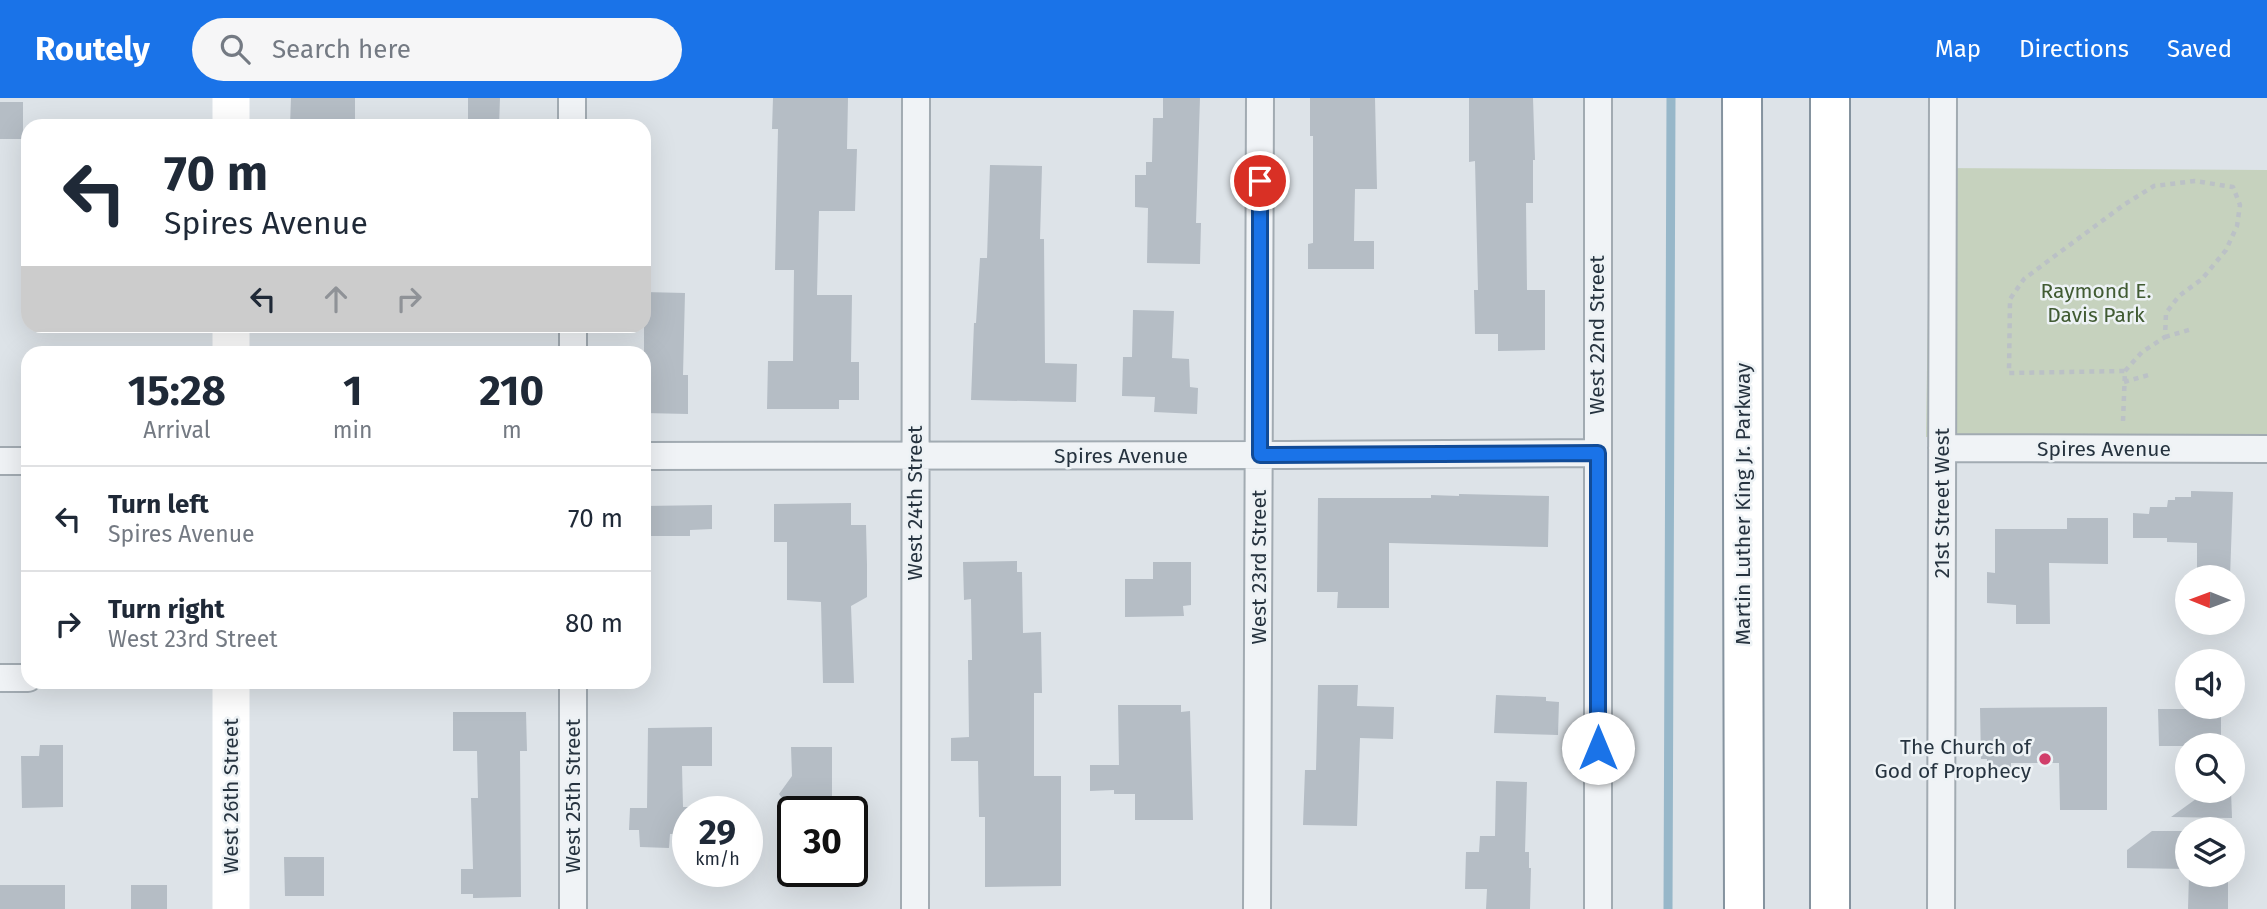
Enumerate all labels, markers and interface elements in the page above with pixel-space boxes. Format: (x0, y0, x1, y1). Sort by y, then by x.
search box (192, 18, 682, 81)
text: Routely (35, 29, 150, 69)
icon: search (216, 30, 254, 68)
text: Search here (272, 34, 411, 65)
text: Map (1935, 35, 1981, 63)
text: Directions (2019, 35, 2129, 63)
text: Saved (2167, 35, 2232, 63)
text: 70 m (164, 144, 268, 203)
icon: left (49, 147, 140, 238)
pin (1230, 151, 1290, 211)
icon: arrive (1241, 162, 1279, 200)
text: Spires Avenue (164, 204, 368, 242)
street label: West 22nd Street (1584, 255, 1610, 415)
park label: Raymond E. Davis Park (2041, 278, 2151, 328)
icon: left (244, 280, 282, 318)
icon: ahead (317, 280, 355, 318)
icon: right (390, 280, 428, 318)
street label: Martin Luther King Jr. Parkway (1730, 362, 1756, 645)
text: 15:28 (128, 366, 226, 416)
text: 1 (343, 366, 362, 416)
text: 210 (479, 366, 544, 416)
text: Arrival (143, 416, 211, 444)
text: min (333, 416, 373, 444)
text: m (502, 416, 522, 444)
street label: West 24th Street (902, 425, 928, 580)
street label: 21st Street West (1929, 427, 1955, 578)
street label: Spires Avenue (2037, 436, 2171, 462)
street label: Spires Avenue (1054, 443, 1188, 469)
text: Turn left (108, 489, 209, 520)
street label: West 23rd Street (1246, 489, 1272, 644)
icon: left (49, 500, 87, 538)
text: 70 m (568, 503, 623, 534)
text: Spires Avenue (108, 520, 255, 548)
north arrow (2175, 565, 2245, 635)
map controls (2175, 565, 2245, 887)
text: Turn right (108, 594, 225, 625)
icon: right (49, 605, 87, 643)
text: 80 m (565, 608, 623, 639)
text: West 23rd Street (108, 625, 278, 653)
button: sound (2175, 649, 2245, 719)
position arrow (1561, 711, 1635, 785)
street label: West 26th Street (218, 718, 244, 874)
street label: West 25th Street (560, 718, 586, 873)
button: search (2175, 733, 2245, 803)
place label: The Church of God of Prophecy (1874, 734, 2033, 784)
marker: The Church of God of Prophecy (2037, 751, 2053, 767)
speed limit sign: 30 (777, 796, 868, 887)
text: 29 (699, 811, 736, 853)
button: layers (2175, 817, 2245, 887)
text: km/h (695, 848, 740, 870)

